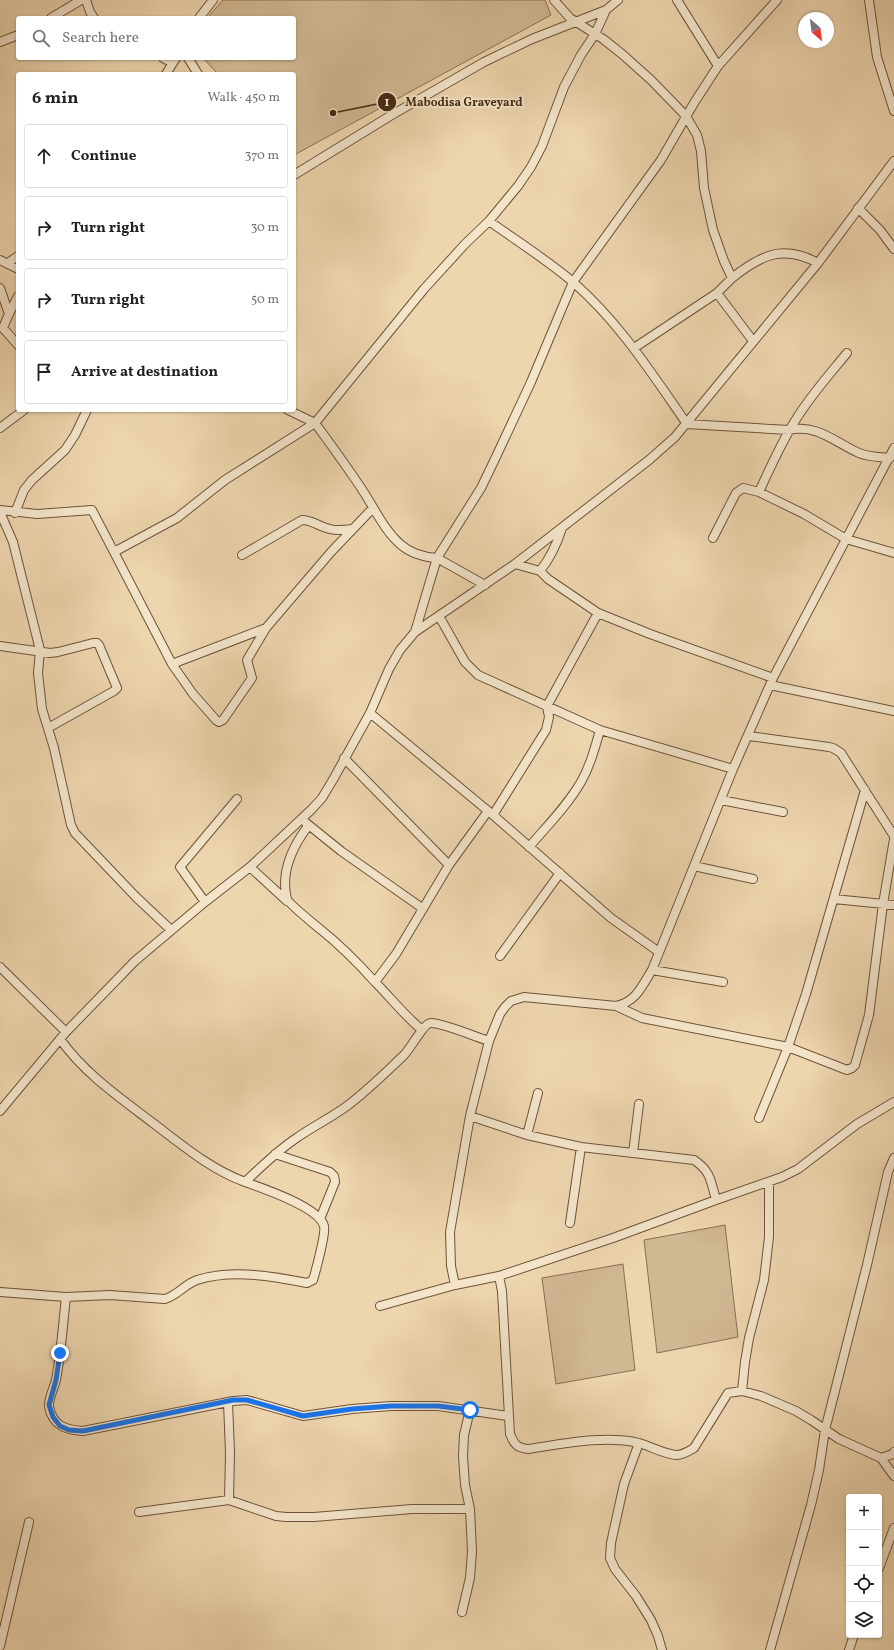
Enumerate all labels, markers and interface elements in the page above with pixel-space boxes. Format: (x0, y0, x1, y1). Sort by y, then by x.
north arrow (798, 12, 834, 48)
search box (16, 16, 296, 60)
icon: search (30, 27, 52, 49)
text: Search here (62, 28, 139, 49)
text: 6 min (32, 87, 78, 110)
text: Walk · 450 m (207, 89, 280, 107)
callout: Mabodisa Graveyard (377, 90, 530, 114)
text: 1 (385, 95, 390, 111)
text: Mabodisa Graveyard (405, 95, 523, 111)
icon: ahead (33, 145, 55, 167)
text: Continue (71, 146, 136, 167)
text: 370 m (245, 147, 279, 165)
icon: right (33, 217, 55, 239)
text: Turn right (71, 218, 145, 239)
text: 30 m (251, 219, 279, 237)
icon: right (33, 289, 55, 311)
text: Turn right (71, 290, 145, 311)
text: 50 m (251, 291, 279, 309)
icon: arrive (33, 361, 55, 383)
text: Arrive at destination (71, 362, 218, 383)
route end (51, 1344, 69, 1362)
route start (461, 1401, 479, 1419)
map controls (846, 1494, 882, 1638)
button: + (846, 1494, 882, 1530)
button: − (846, 1530, 882, 1566)
button: locate (846, 1566, 882, 1602)
button: layers (846, 1602, 882, 1638)

